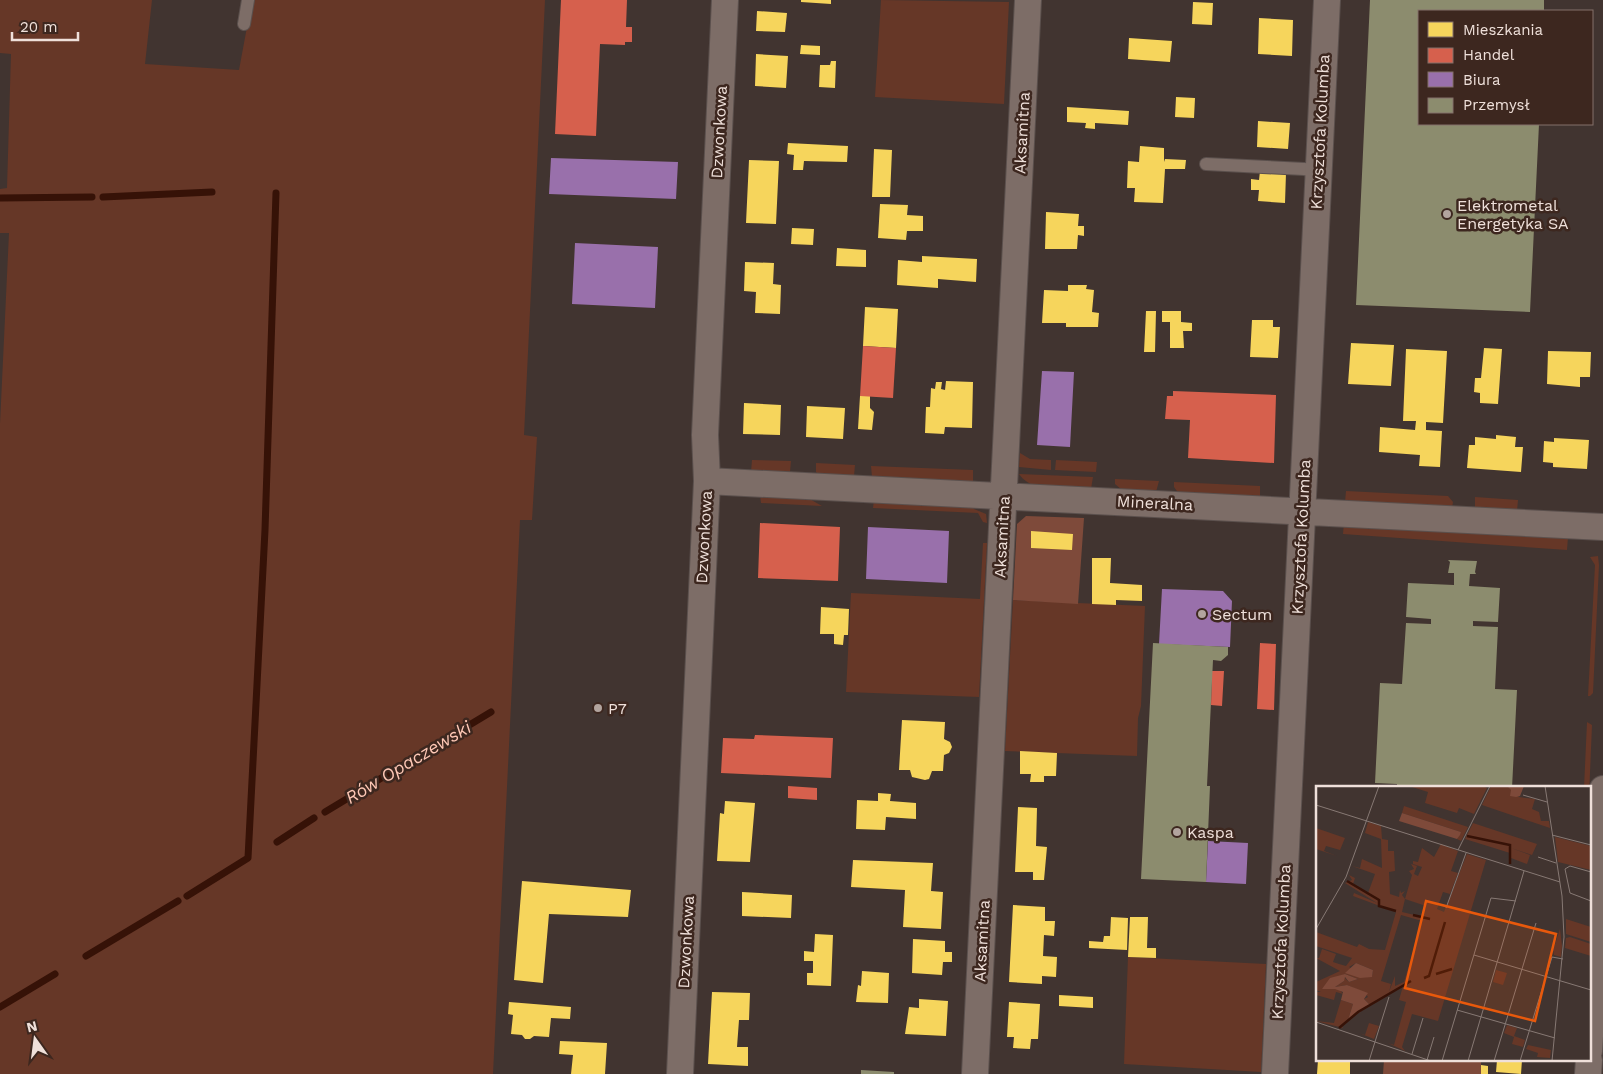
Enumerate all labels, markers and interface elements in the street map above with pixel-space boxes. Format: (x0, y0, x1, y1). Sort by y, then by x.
scale bar (12, 10, 79, 42)
legend (1418, 10, 1593, 125)
text: 20 m (20, 18, 58, 36)
text: Mieszkania (1463, 21, 1543, 39)
text: Handel (1463, 46, 1515, 64)
street label: Krzysztofa Kolumba (1306, 54, 1334, 210)
text: Biura (1463, 71, 1501, 89)
street label: Dzwonkowa (707, 85, 731, 179)
street label: Aksamitna (1010, 91, 1034, 175)
text: Przemysł (1463, 96, 1530, 114)
place label: Elektrometal Energetyka SA (1457, 196, 1569, 233)
marker: Elektrometal Energetyka SA (1441, 208, 1453, 220)
street label: Krzysztofa Kolumba (1287, 459, 1315, 615)
street label: Dzwonkowa (692, 490, 716, 584)
street label: Mineralna (1116, 492, 1194, 514)
street label: Aksamitna (990, 495, 1014, 579)
place label: Sectum (1212, 605, 1272, 624)
marker: Sectum (1196, 608, 1208, 620)
place label: P7 (608, 699, 627, 718)
marker: P7 (592, 702, 604, 714)
water label: Rów Opaczewski (341, 715, 476, 808)
inset map (1316, 786, 1590, 1062)
place label: Kaspa (1187, 823, 1234, 842)
marker: Kaspa (1171, 826, 1183, 838)
street label: Krzysztofa Kolumba (1267, 864, 1295, 1020)
street label: Dzwonkowa (674, 895, 698, 989)
street label: Aksamitna (970, 899, 994, 983)
north arrow (10, 1014, 60, 1064)
text: N (25, 1017, 39, 1035)

